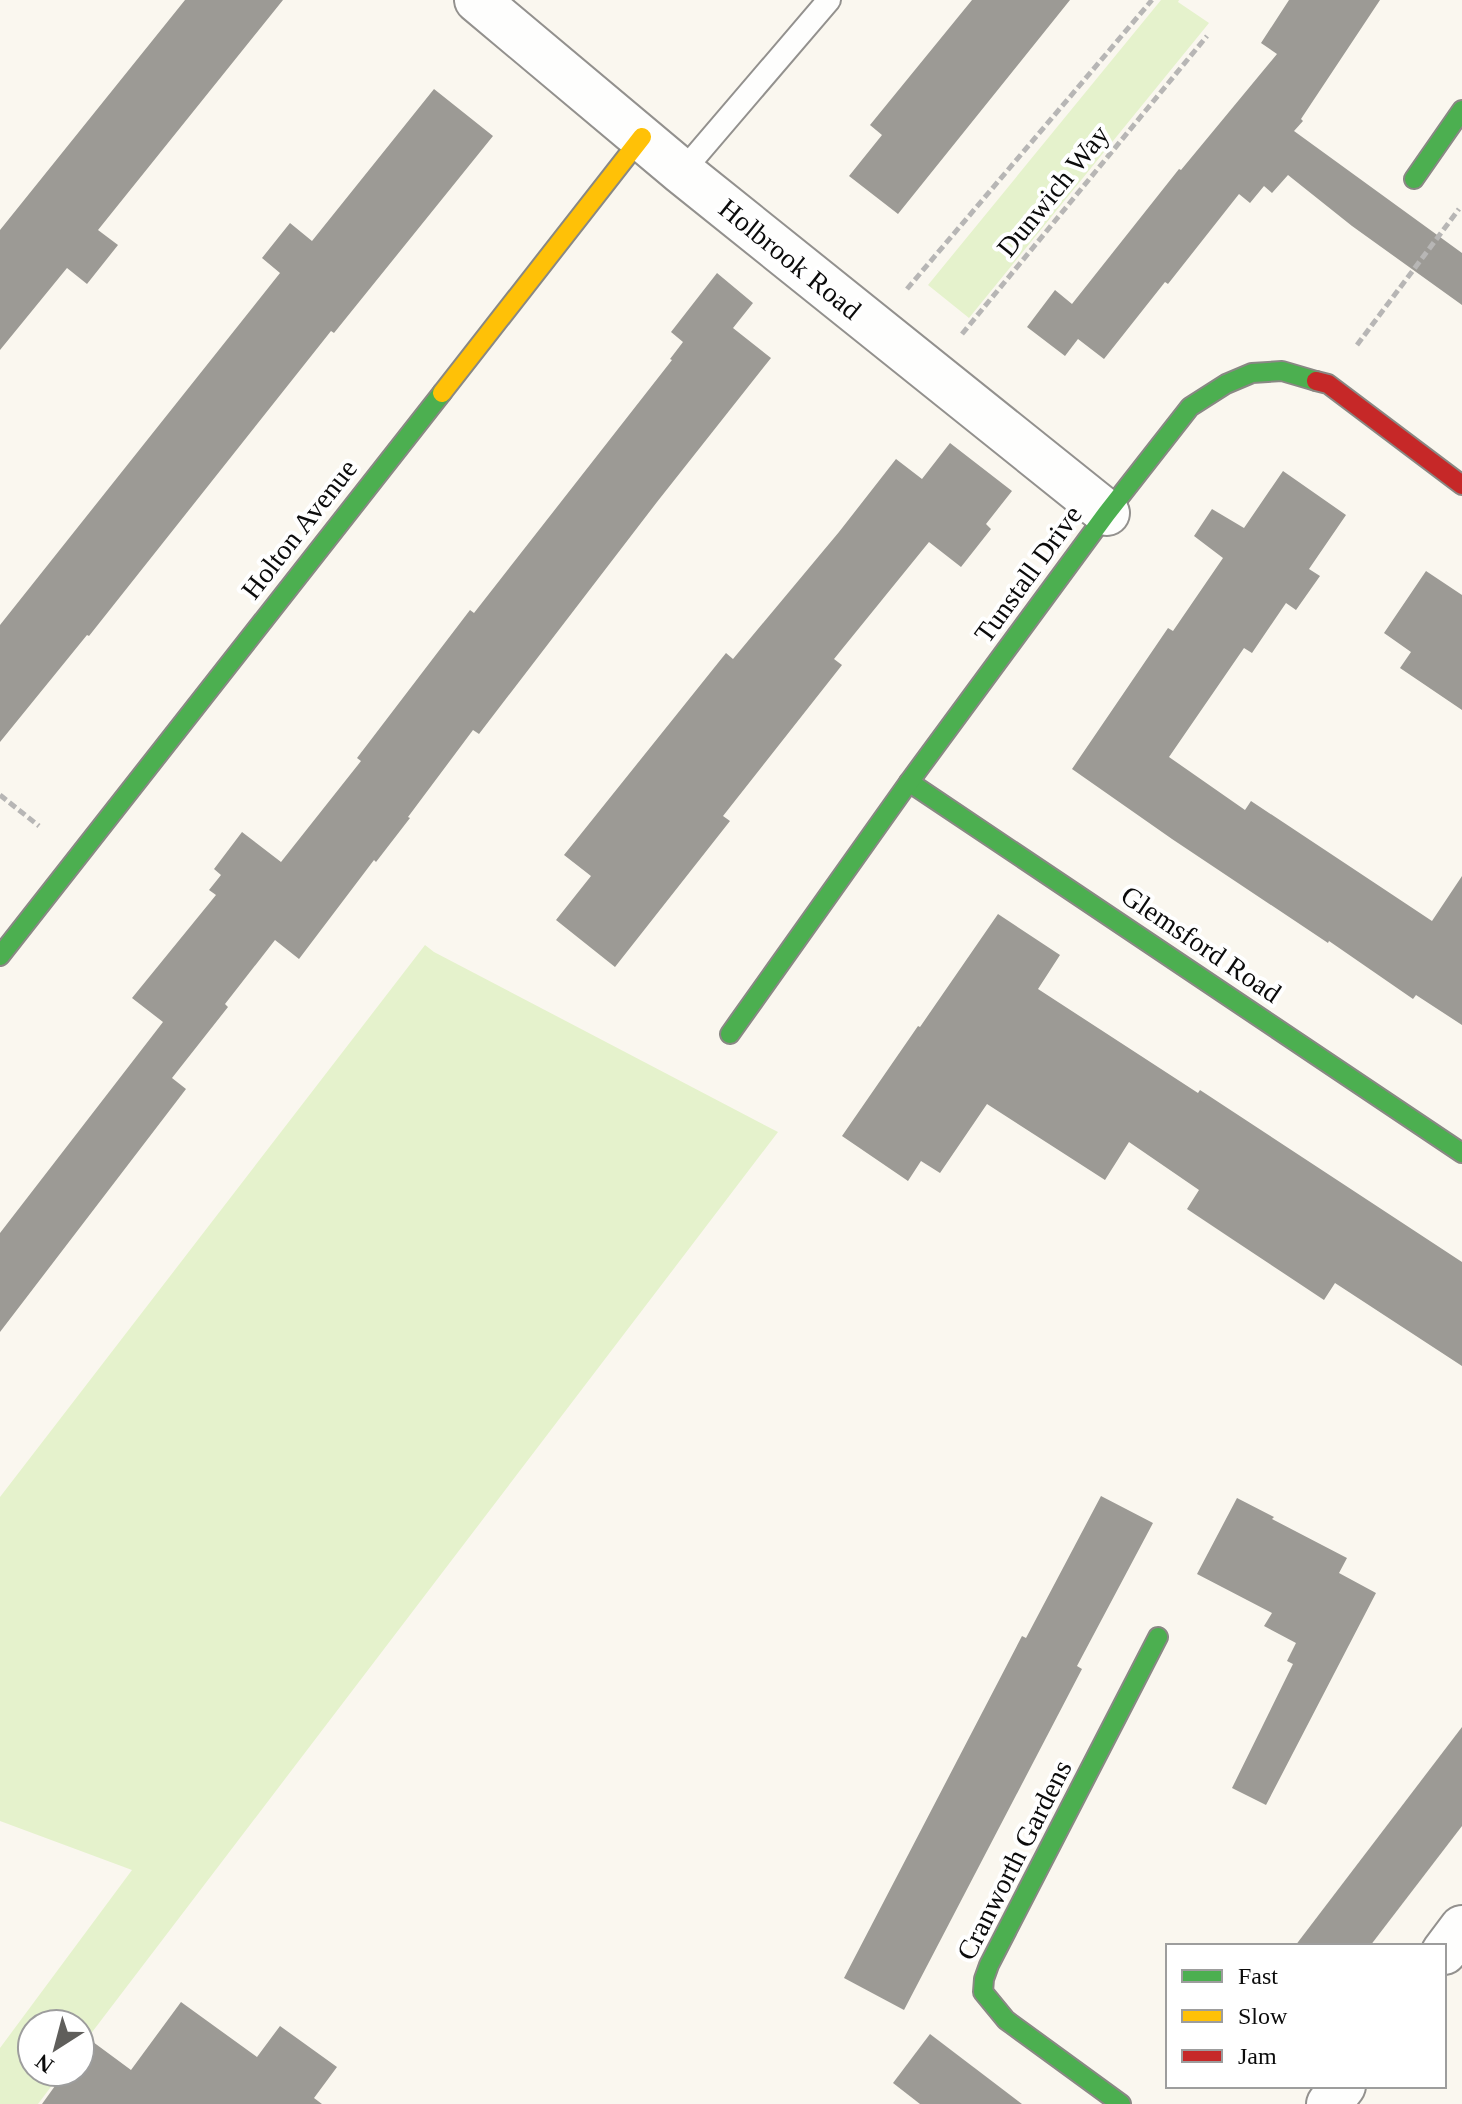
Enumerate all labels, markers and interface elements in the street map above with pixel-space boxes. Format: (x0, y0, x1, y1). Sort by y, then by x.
street label: Dunwich Way (991, 119, 1115, 263)
street label: Holbrook Road (713, 192, 867, 326)
street label: Holton Avenue (235, 453, 363, 605)
street label: Tunstall Drive (968, 500, 1088, 648)
street label: Glemsford Road (1115, 879, 1287, 1009)
street label: Cranworth Gardens (950, 1755, 1078, 1965)
legend (1166, 1944, 1446, 2088)
text: Fast (1238, 1963, 1278, 1989)
text: Slow (1238, 2003, 1288, 2029)
north arrow (16, 2008, 96, 2088)
text: Jam (1238, 2043, 1277, 2069)
text: N (31, 2049, 58, 2079)

